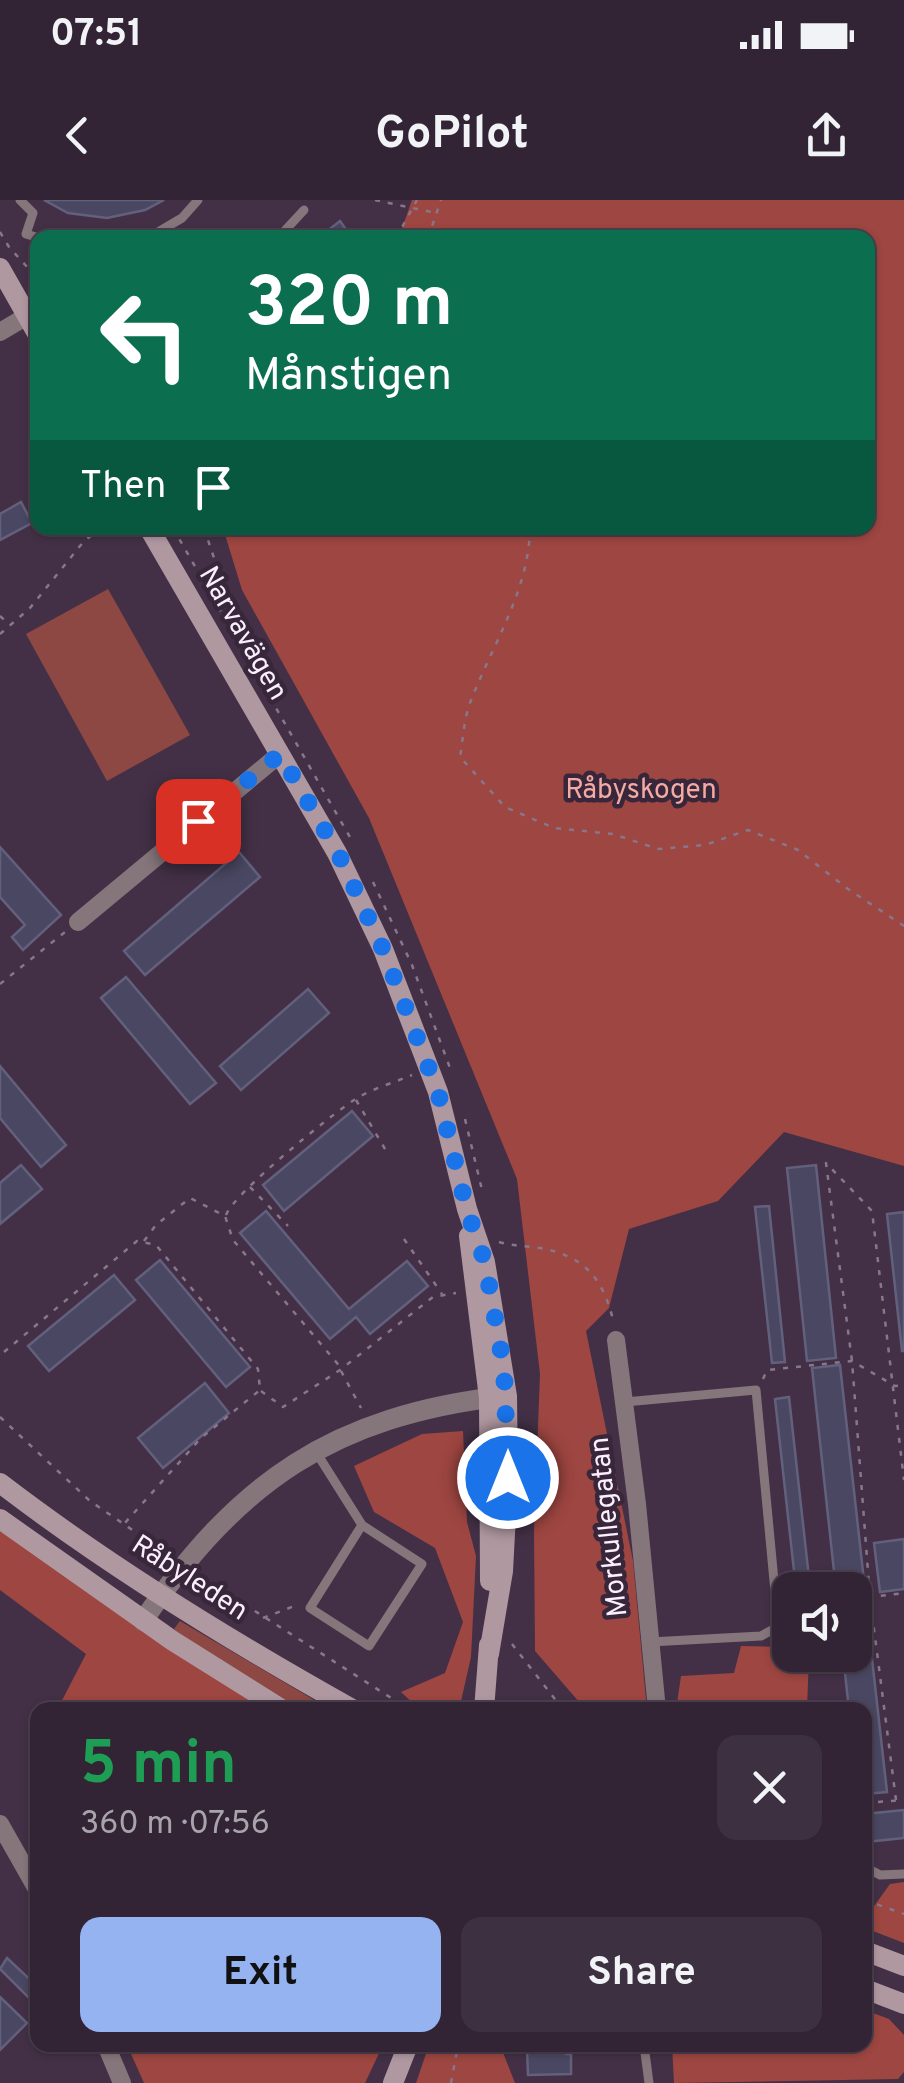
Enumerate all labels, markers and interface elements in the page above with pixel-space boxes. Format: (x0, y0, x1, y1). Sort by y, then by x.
text: 07:51 (50, 11, 142, 60)
text: GoPilot (375, 107, 529, 164)
icon: back (50, 108, 105, 163)
icon: share (799, 108, 854, 163)
text: 320 m (245, 262, 453, 351)
icon: left (80, 270, 210, 400)
text: Månstigen (245, 349, 452, 406)
icon: arrive (186, 460, 241, 515)
text: Then (80, 463, 166, 512)
street label: Narvavägen (189, 561, 295, 707)
park label: Råbyskogen (565, 773, 717, 809)
pin (156, 779, 241, 864)
icon: arrive (171, 794, 226, 849)
position arrow (456, 1426, 560, 1530)
street label: Morkullegatan (583, 1435, 637, 1619)
street label: Råbyleden (124, 1528, 254, 1630)
map controls (772, 1572, 872, 1672)
button: sound (772, 1572, 872, 1672)
text: 5 min (80, 1729, 237, 1805)
button: close (717, 1735, 822, 1840)
text: 360 m · 07:56 (80, 1805, 270, 1845)
button: Exit (80, 1917, 441, 2032)
button: Share (461, 1917, 822, 2032)

